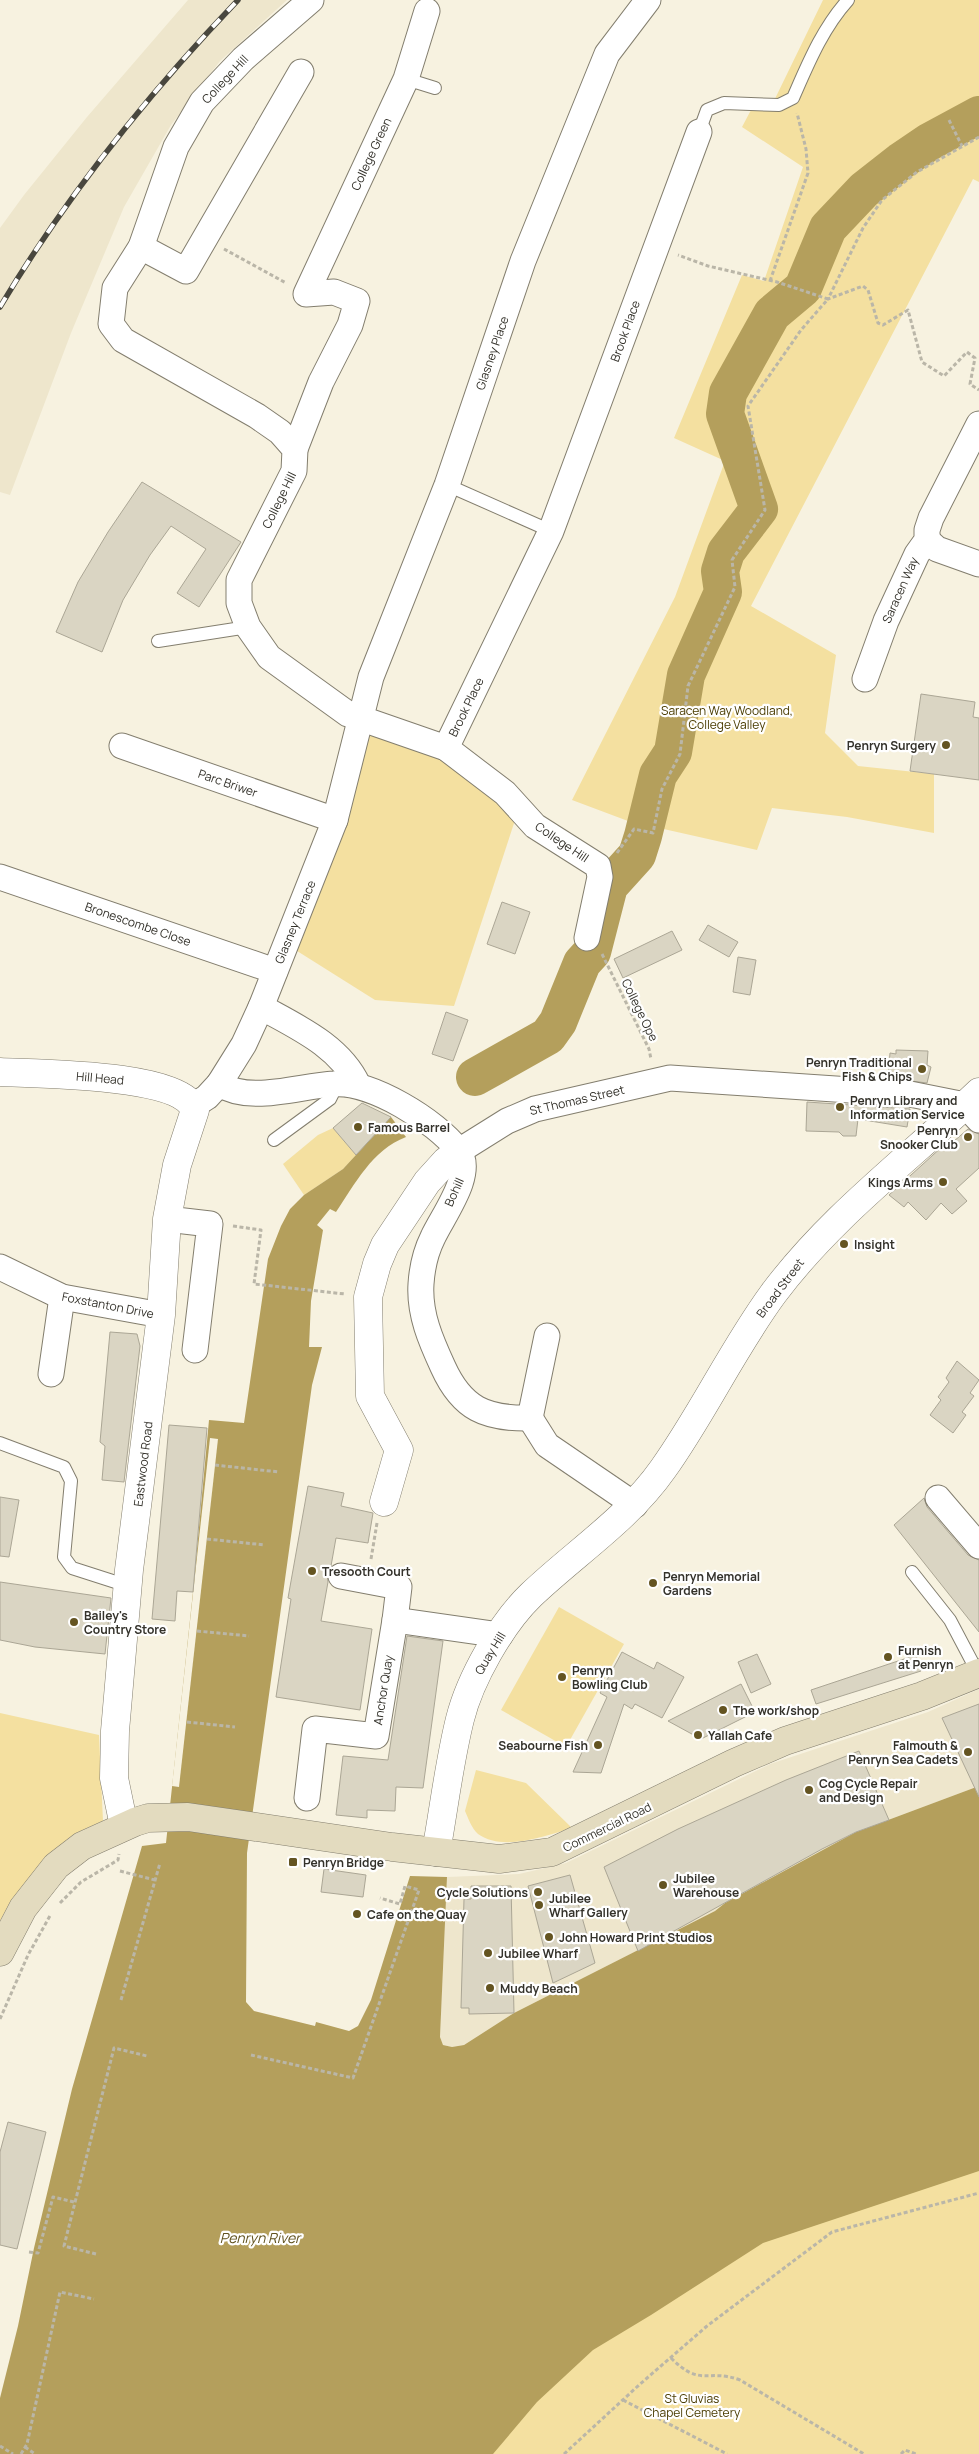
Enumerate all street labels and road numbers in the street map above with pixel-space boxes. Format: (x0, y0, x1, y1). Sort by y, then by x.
street label: College Hill (198, 51, 252, 107)
street label: College Green (347, 115, 395, 193)
street label: Brook Place (606, 298, 644, 364)
street label: Glasney Place (471, 314, 513, 392)
street label: College Hill (258, 469, 300, 531)
street label: Saracen Way (878, 554, 922, 626)
street label: Brook Place (444, 674, 488, 740)
street label: Parc Briwer (196, 765, 261, 801)
street label: College Hill (532, 818, 592, 866)
street label: Glasney Terrace (271, 878, 319, 966)
street label: Bronescombe Close (83, 898, 193, 950)
street label: College Ope (618, 976, 662, 1044)
street label: Hill Head (75, 1067, 125, 1089)
street label: St Thomas Street (528, 1081, 626, 1119)
street label: Bohill (440, 1175, 468, 1209)
street label: Broad Street (752, 1255, 808, 1321)
street label: Foxstanton Drive (61, 1288, 155, 1322)
street label: Eastwood Road (129, 1420, 157, 1508)
street label: Quay Hill (470, 1628, 510, 1678)
street label: Anchor Quay (369, 1653, 397, 1726)
street label: Commercial Road (560, 1798, 654, 1856)

